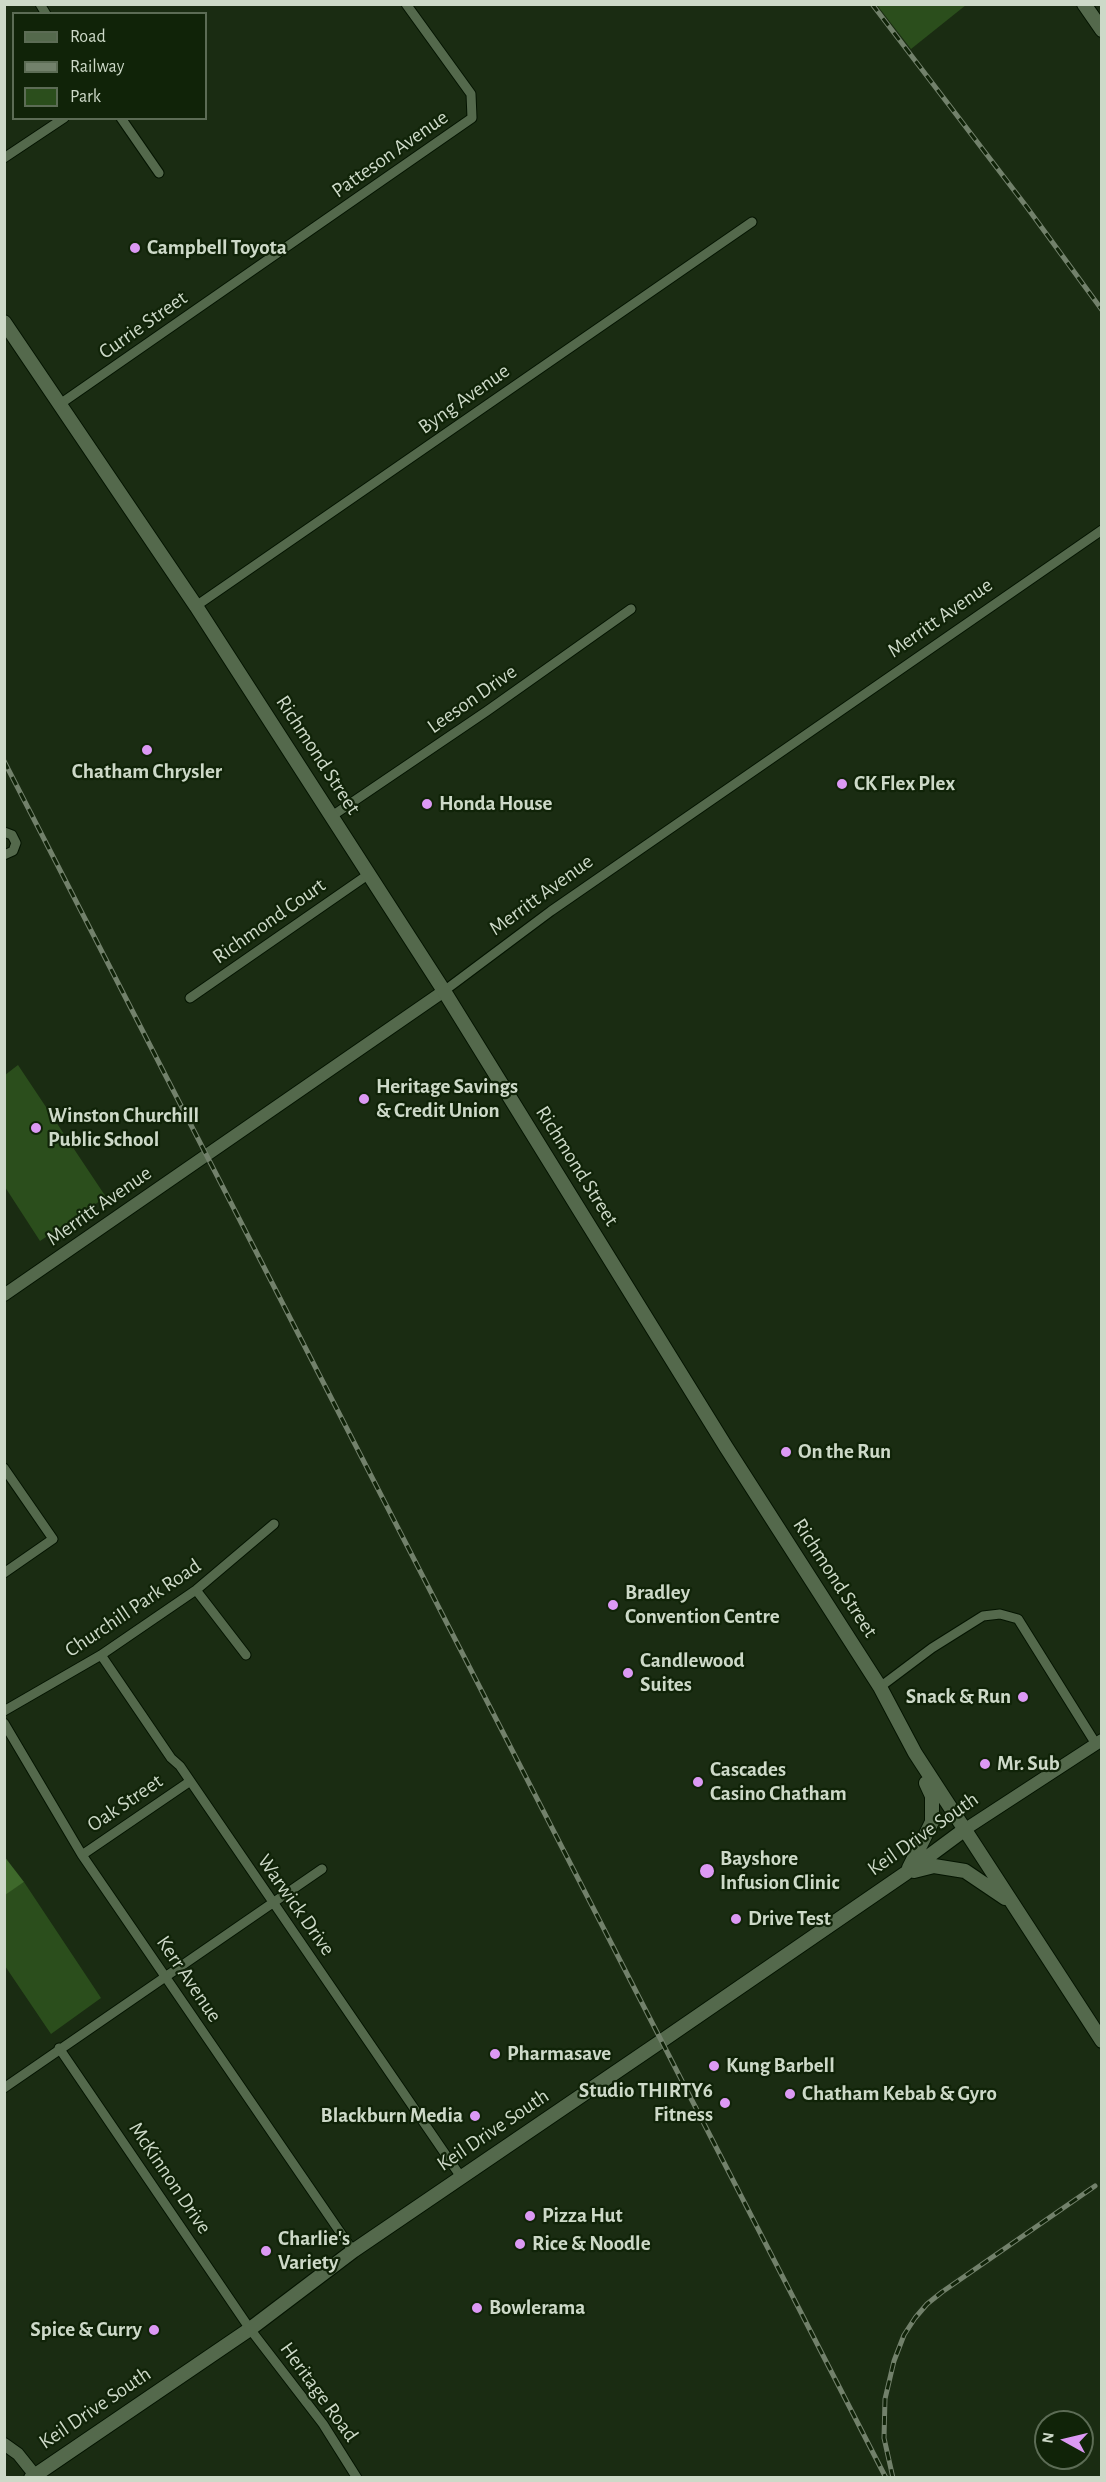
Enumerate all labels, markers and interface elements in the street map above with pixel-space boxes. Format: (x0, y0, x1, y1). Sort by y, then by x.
legend (12, 12, 207, 120)
text: Road (70, 28, 106, 46)
text: Railway (70, 58, 124, 76)
text: Park (70, 88, 101, 106)
street label: Patteson Avenue (327, 105, 453, 203)
place label: Campbell Toyota (147, 235, 287, 261)
marker: Campbell Toyota (128, 241, 142, 255)
street label: Currie Street (94, 285, 192, 365)
street label: Byng Avenue (413, 358, 515, 440)
street label: Merritt Avenue (883, 573, 997, 663)
street label: Leeson Drive (422, 659, 522, 739)
street label: Richmond Street (270, 691, 366, 819)
marker: Chatham Chrysler (140, 743, 154, 757)
place label: Chatham Chrysler (72, 759, 222, 785)
place label: CK Flex Plex (854, 771, 955, 797)
marker: CK Flex Plex (835, 777, 849, 791)
place label: Honda House (439, 791, 552, 817)
marker: Honda House (420, 797, 434, 811)
street label: Merritt Avenue (484, 849, 598, 941)
street label: Richmond Court (208, 873, 330, 969)
place label: Heritage Savings & Credit Union (376, 1074, 518, 1124)
marker: Heritage Savings & Credit Union (357, 1092, 371, 1106)
street label: Richmond Street (530, 1101, 624, 1231)
place label: Winston Churchill Public School (48, 1103, 199, 1153)
marker: Winston Churchill Public School (29, 1121, 43, 1135)
street label: Merritt Avenue (42, 1161, 156, 1251)
place label: On the Run (798, 1439, 891, 1465)
marker: On the Run (779, 1445, 793, 1459)
street label: Richmond Street (787, 1514, 883, 1642)
street label: Churchill Park Road (60, 1553, 206, 1663)
place label: Bradley Convention Centre (625, 1580, 780, 1630)
marker: Bradley Convention Centre (606, 1598, 620, 1612)
place label: Candlewood Suites (640, 1648, 745, 1698)
marker: Candlewood Suites (621, 1666, 635, 1680)
place label: Snack & Run (906, 1684, 1011, 1710)
marker: Snack & Run (1016, 1690, 1030, 1704)
place label: Mr. Sub (997, 1751, 1060, 1777)
place label: Cascades Casino Chatham (710, 1757, 847, 1807)
marker: Mr. Sub (978, 1757, 992, 1771)
street label: Oak Street (83, 1769, 167, 1837)
marker: Cascades Casino Chatham (691, 1775, 705, 1789)
street label: Keil Drive South (863, 1786, 983, 1882)
place label: Bayshore Infusion Clinic (720, 1846, 840, 1896)
street label: Warwick Drive (252, 1849, 340, 1961)
marker: Bayshore Infusion Clinic (698, 1862, 716, 1880)
place label: Drive Test (748, 1906, 831, 1932)
marker: Drive Test (729, 1912, 743, 1926)
street label: Kerr Avenue (151, 1931, 227, 2027)
place label: Pharmasave (507, 2041, 611, 2067)
marker: Pharmasave (488, 2047, 502, 2061)
place label: Kung Barbell (726, 2053, 835, 2079)
marker: Kung Barbell (707, 2059, 721, 2073)
place label: Studio THIRTY6 Fitness (579, 2078, 713, 2128)
place label: Chatham Kebab & Gyro (802, 2081, 997, 2107)
street label: Keil Drive South (432, 2083, 554, 2177)
marker: Chatham Kebab & Gyro (783, 2087, 797, 2101)
marker: Studio THIRTY6 Fitness (718, 2096, 732, 2110)
place label: Blackburn Media (320, 2103, 463, 2129)
marker: Blackburn Media (468, 2109, 482, 2123)
street label: McKinnon Drive (123, 2117, 217, 2239)
place label: Pizza Hut (542, 2203, 623, 2229)
marker: Pizza Hut (523, 2209, 537, 2223)
place label: Charlie's Variety (278, 2226, 350, 2276)
place label: Rice & Noodle (532, 2231, 651, 2257)
marker: Rice & Noodle (513, 2237, 527, 2251)
marker: Charlie's Variety (259, 2244, 273, 2258)
place label: Bowlerama (489, 2295, 585, 2321)
marker: Bowlerama (470, 2301, 484, 2315)
place label: Spice & Curry (30, 2317, 142, 2343)
marker: Spice & Curry (147, 2323, 161, 2337)
street label: Heritage Road (274, 2337, 364, 2447)
street label: Keil Drive South (34, 2361, 156, 2455)
north arrow (1034, 2410, 1094, 2470)
text: N (1039, 2431, 1057, 2444)

